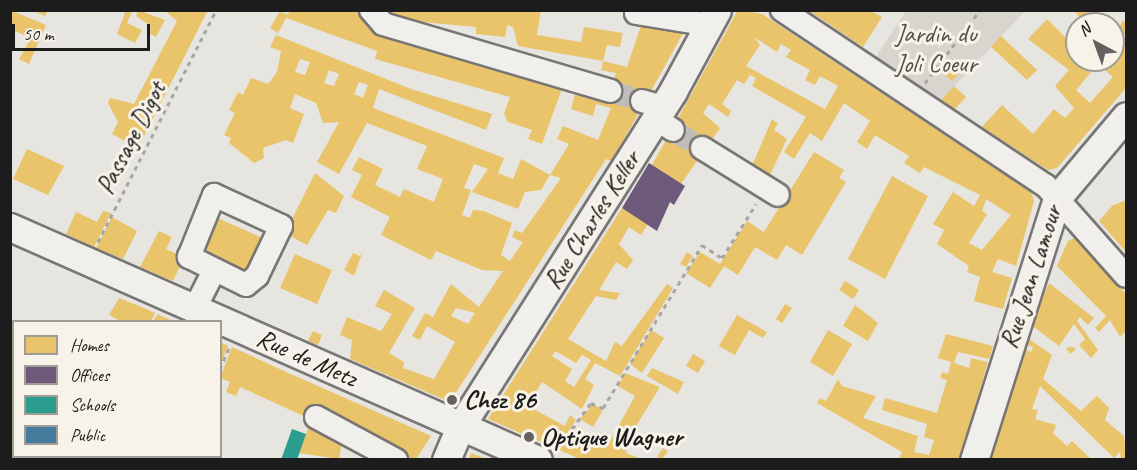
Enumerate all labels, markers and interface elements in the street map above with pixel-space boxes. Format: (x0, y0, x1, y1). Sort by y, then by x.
scale bar (15, 12, 153, 50)
north arrow (1065, 12, 1125, 72)
park label: Jardin du Joli Coeur (895, 18, 977, 80)
text: N (1074, 19, 1095, 41)
text: 50 m (23, 23, 54, 45)
street label: Passage Digot (89, 77, 173, 199)
street label: Rue Charles Keller (537, 145, 647, 295)
street label: Rue Jean Lamour (993, 202, 1069, 352)
legend (12, 320, 222, 458)
street label: Rue de Metz (252, 322, 362, 394)
text: Homes (70, 334, 109, 356)
text: Offices (70, 364, 109, 386)
place label: Chez 86 (464, 384, 536, 416)
marker: Chez 86 (445, 393, 459, 407)
text: Schools (70, 394, 115, 416)
place label: Optique Wagner (541, 421, 682, 453)
text: Public (70, 424, 105, 446)
marker: Optique Wagner (522, 430, 536, 444)

